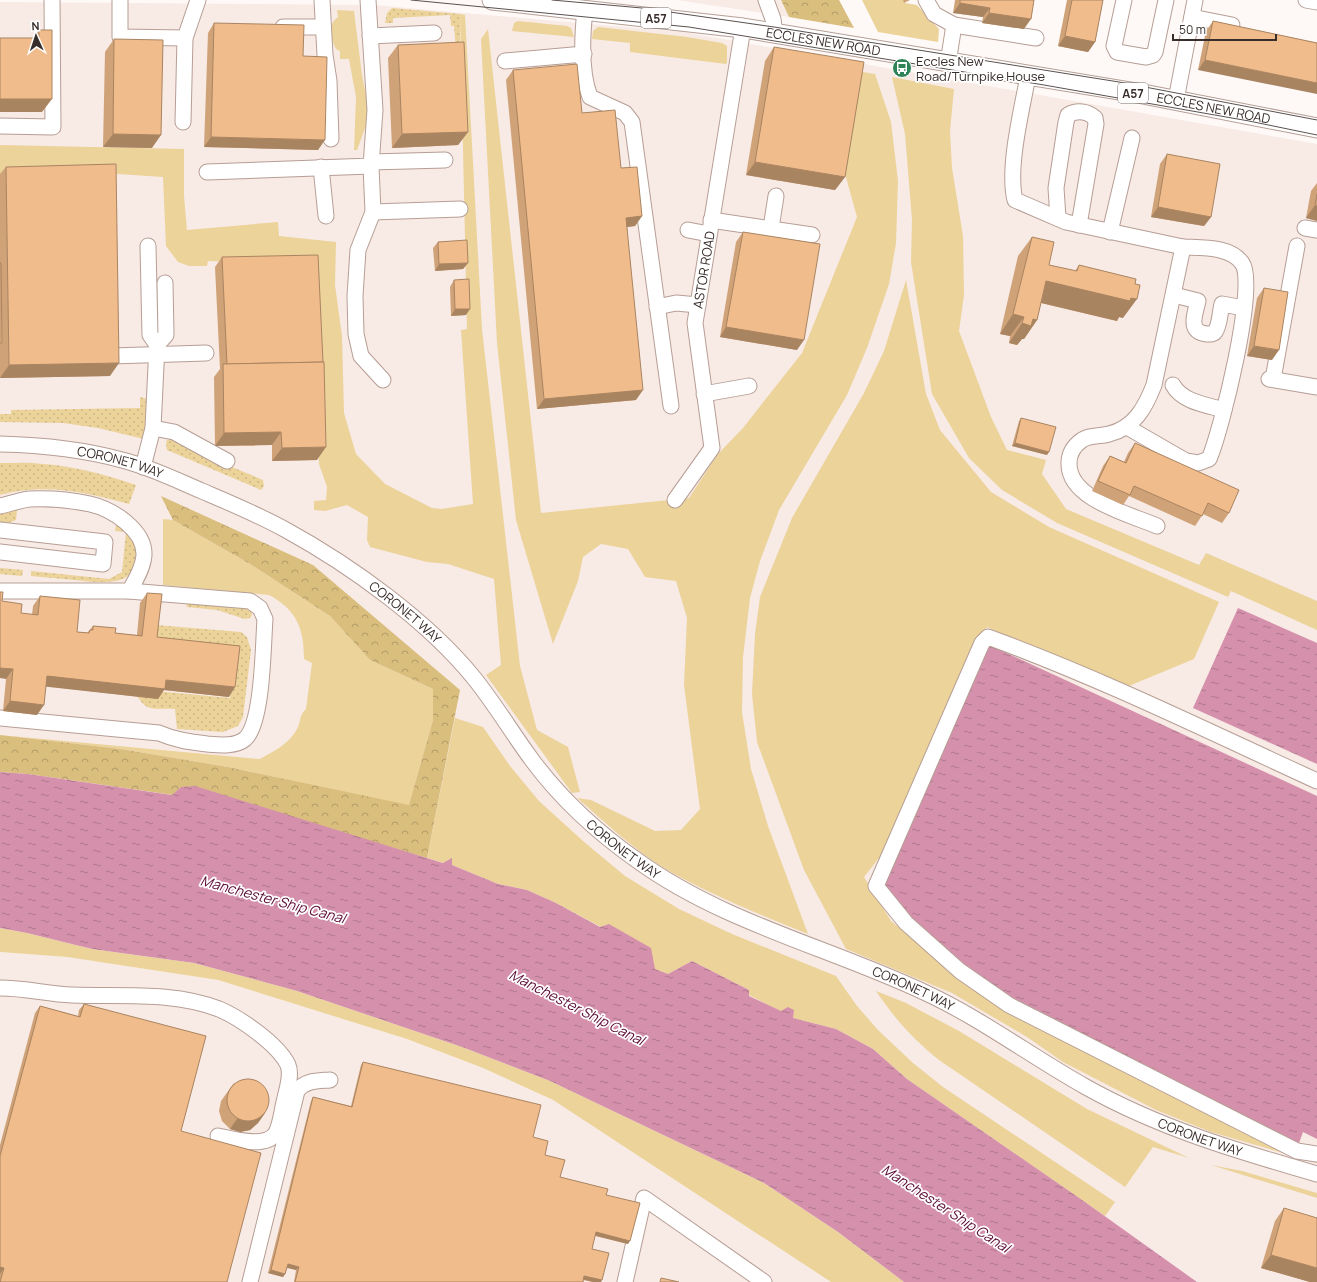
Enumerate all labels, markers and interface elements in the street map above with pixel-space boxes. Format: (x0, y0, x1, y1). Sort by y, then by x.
road number: A57 (641, 8, 671, 28)
north arrow (16, 16, 56, 56)
scale bar (1173, 16, 1276, 42)
text: N (31, 18, 40, 33)
text: 50 m (1179, 21, 1206, 38)
street label: ECCLES NEW ROAD (765, 23, 882, 60)
place label: Eccles New Road/Turnpike House (916, 52, 1045, 85)
bus stop icon: Eccles New Road/Turnpike House (891, 57, 913, 79)
road number: A57 (1118, 83, 1148, 103)
street label: ECCLES NEW ROAD (1155, 88, 1272, 128)
street label: ASTOR ROAD (689, 229, 719, 310)
street label: CORONET WAY (76, 442, 167, 483)
street label: CORONET WAY (366, 577, 446, 648)
street label: CORONET WAY (583, 815, 665, 883)
water label: Manchester Ship Canal (198, 871, 349, 928)
street label: CORONET WAY (870, 962, 958, 1015)
water label: Manchester Ship Canal (506, 965, 649, 1050)
street label: CORONET WAY (1155, 1114, 1245, 1160)
water label: Manchester Ship Canal (878, 1159, 1015, 1258)

